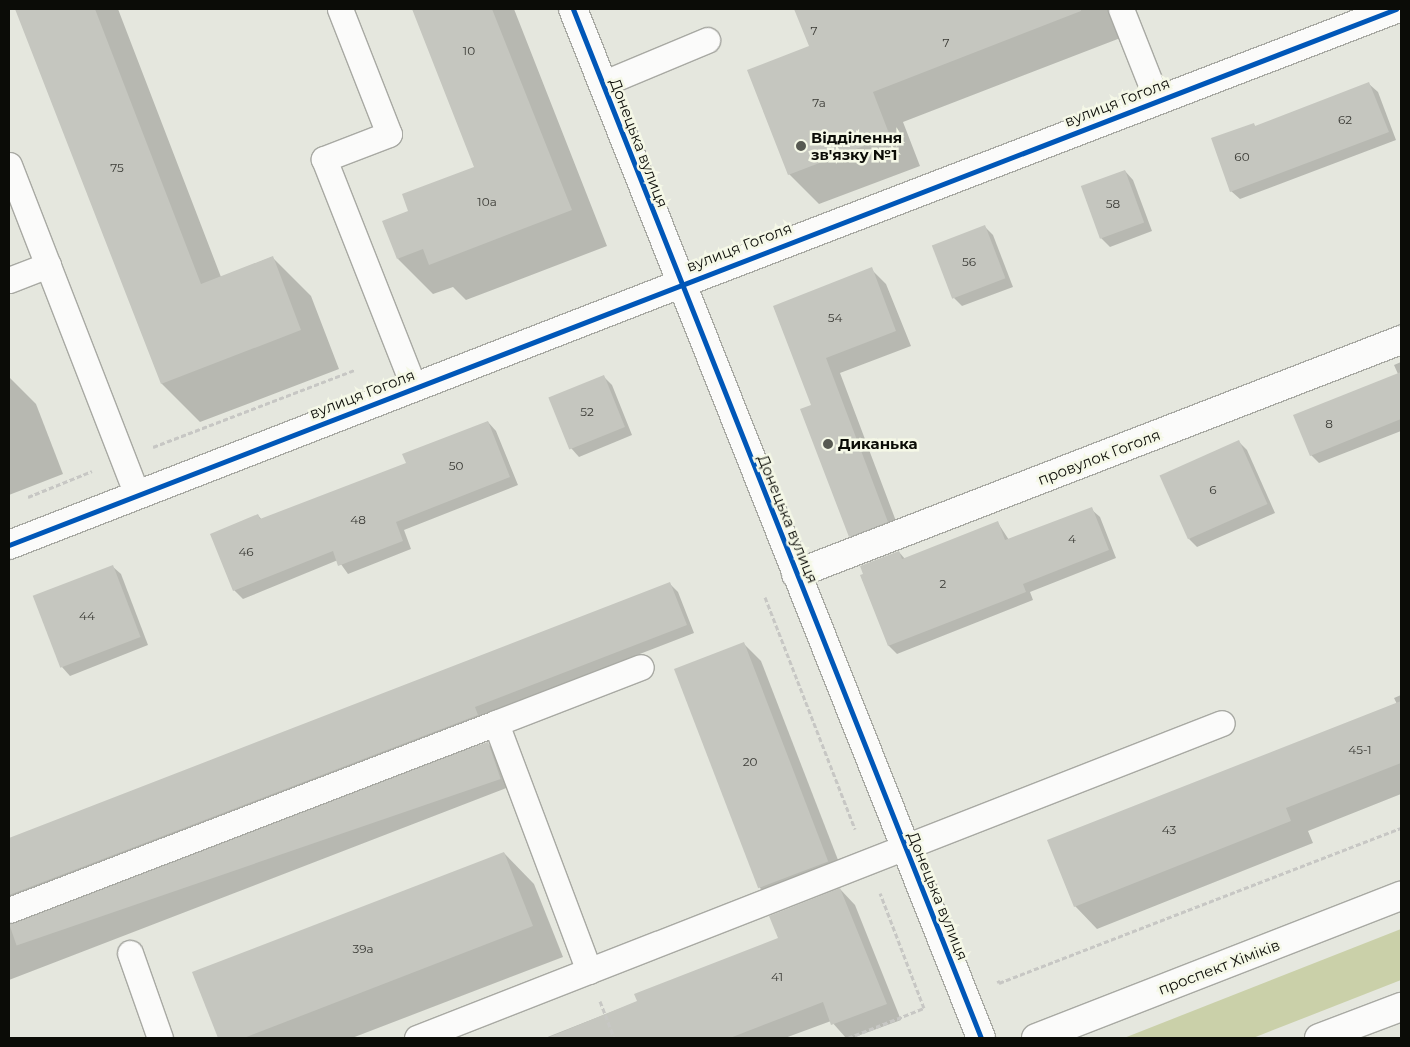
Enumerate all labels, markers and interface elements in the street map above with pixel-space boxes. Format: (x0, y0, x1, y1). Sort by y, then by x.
house number: 7 (810, 24, 818, 38)
house number: 7 (942, 36, 950, 50)
house number: 10 (463, 44, 475, 58)
street label: вулиця Гоголя (1062, 74, 1172, 130)
street label: Донецька вулиця (606, 76, 672, 210)
house number: 7а (812, 96, 826, 110)
house number: 62 (1338, 113, 1352, 127)
place label: Відділення зв'язку №1 (811, 128, 902, 163)
marker: Відділення зв'язку №1 (795, 140, 807, 152)
house number: 60 (1234, 150, 1250, 164)
house number: 75 (110, 161, 124, 175)
house number: 10а (477, 195, 497, 209)
house number: 58 (1106, 197, 1120, 211)
street label: вулиця Гоголя (684, 219, 794, 275)
house number: 56 (962, 255, 976, 269)
house number: 54 (828, 311, 842, 325)
street label: вулиця Гоголя (307, 366, 417, 422)
house number: 52 (580, 405, 594, 419)
house number: 8 (1325, 417, 1333, 431)
street label: провулок Гоголя (1035, 425, 1163, 489)
place label: Диканька (838, 435, 918, 453)
marker: Диканька (822, 438, 834, 450)
street label: Донецька вулиця (754, 452, 822, 586)
house number: 50 (449, 459, 463, 473)
house number: 6 (1209, 483, 1217, 497)
house number: 48 (350, 513, 366, 527)
house number: 4 (1068, 532, 1076, 546)
house number: 46 (238, 545, 254, 559)
house number: 2 (940, 577, 946, 591)
house number: 44 (79, 609, 95, 623)
house number: 45-1 (1348, 743, 1372, 757)
house number: 20 (743, 755, 757, 769)
house number: 43 (1162, 823, 1176, 837)
street label: Донецька вулиця (904, 829, 972, 963)
street label: проспект Хіміків (1156, 935, 1282, 999)
house number: 39а (352, 942, 374, 956)
house number: 41 (771, 970, 783, 984)

